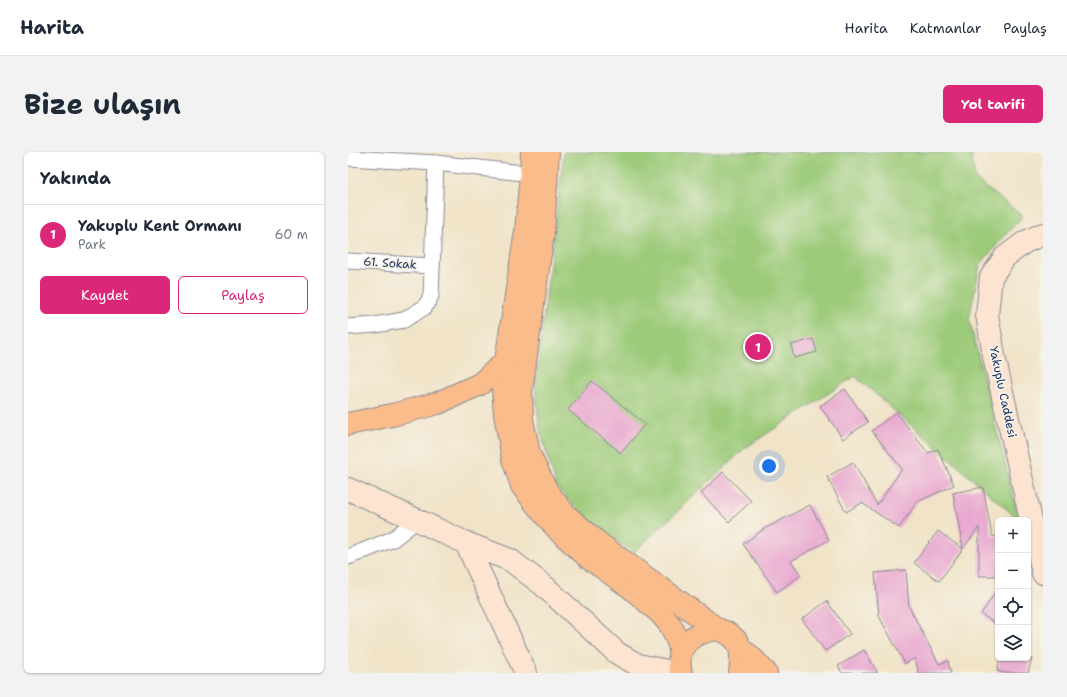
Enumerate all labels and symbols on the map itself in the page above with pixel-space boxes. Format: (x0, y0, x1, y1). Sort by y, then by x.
street label: 61. Sokak (363, 253, 417, 273)
pin: 1 (745, 332, 771, 362)
street label: Yakuplu Caddesi (985, 345, 1021, 439)
your location (759, 456, 779, 476)

